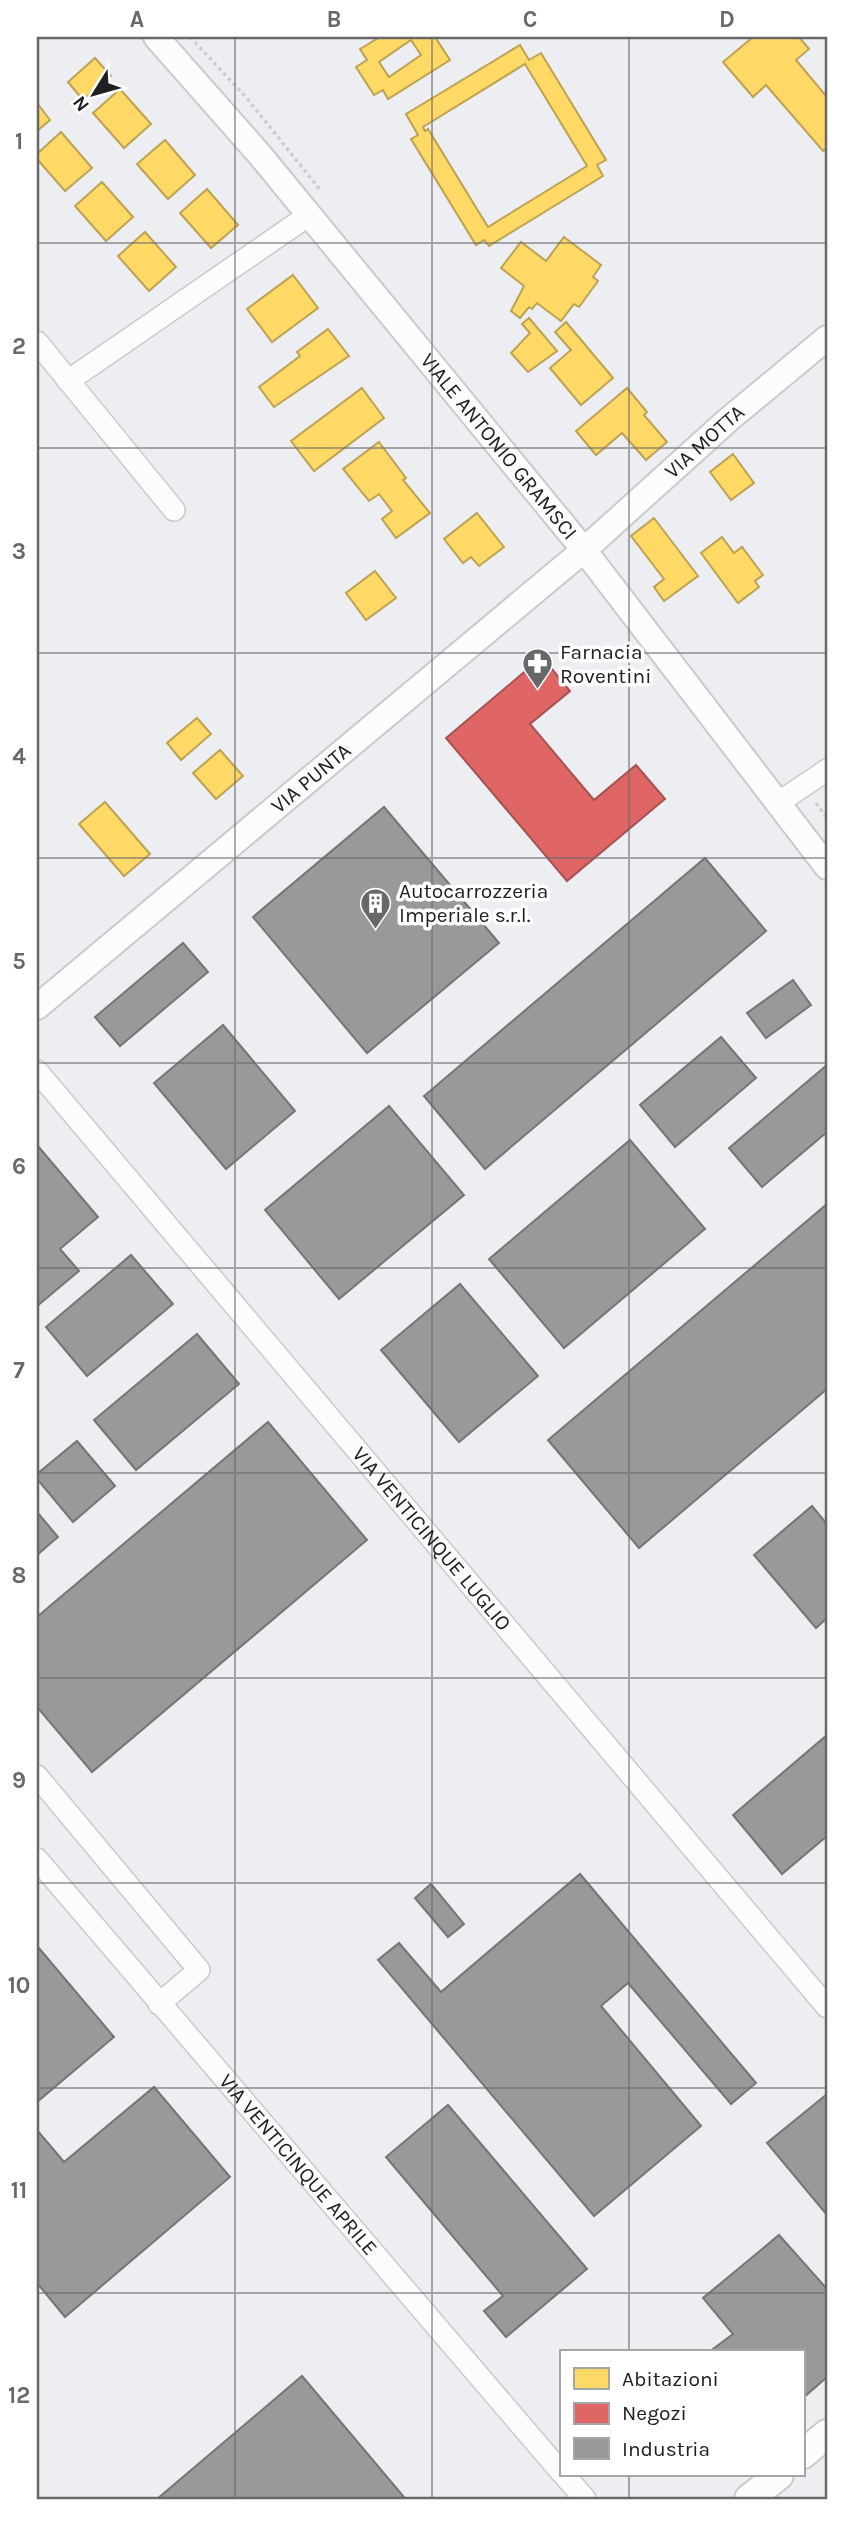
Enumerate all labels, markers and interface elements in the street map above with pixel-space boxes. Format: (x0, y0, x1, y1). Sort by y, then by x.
text: A (130, 6, 144, 33)
text: B (327, 6, 341, 33)
text: C (523, 6, 537, 33)
text: D (719, 6, 735, 33)
north arrow (60, 60, 130, 130)
text: N (68, 92, 94, 116)
text: 1 (15, 128, 23, 155)
text: 2 (12, 333, 26, 360)
street label: VIALE ANTONIO GRAMSCI (416, 348, 582, 544)
street label: VIA MOTTA (660, 400, 749, 483)
text: 3 (12, 538, 26, 565)
place label: Farnacia Roventini (560, 640, 651, 688)
pharmacy icon: Farnacia Roventini (520, 647, 554, 691)
street label: VIA PUNTA (266, 738, 356, 818)
text: 4 (12, 743, 26, 770)
place label: Autocarrozzeria Imperiale s.r.l. (399, 879, 548, 927)
building icon: Autocarrozzeria Imperiale s.r.l. (359, 886, 393, 930)
text: 5 (12, 948, 26, 975)
text: 6 (12, 1153, 26, 1180)
text: 7 (13, 1357, 25, 1384)
street label: VIA VENTICINQUE LUGLIO (347, 1442, 516, 1635)
text: 8 (12, 1562, 26, 1589)
text: 9 (12, 1767, 26, 1794)
text: 10 (8, 1972, 30, 1999)
street label: VIA VENTICINQUE APRILE (214, 2069, 382, 2260)
text: 11 (11, 2177, 27, 2204)
legend (560, 2350, 804, 2476)
text: Abitazioni (622, 2367, 719, 2391)
text: 12 (8, 2382, 30, 2409)
text: Negozi (622, 2401, 687, 2425)
text: Industria (622, 2437, 710, 2461)

